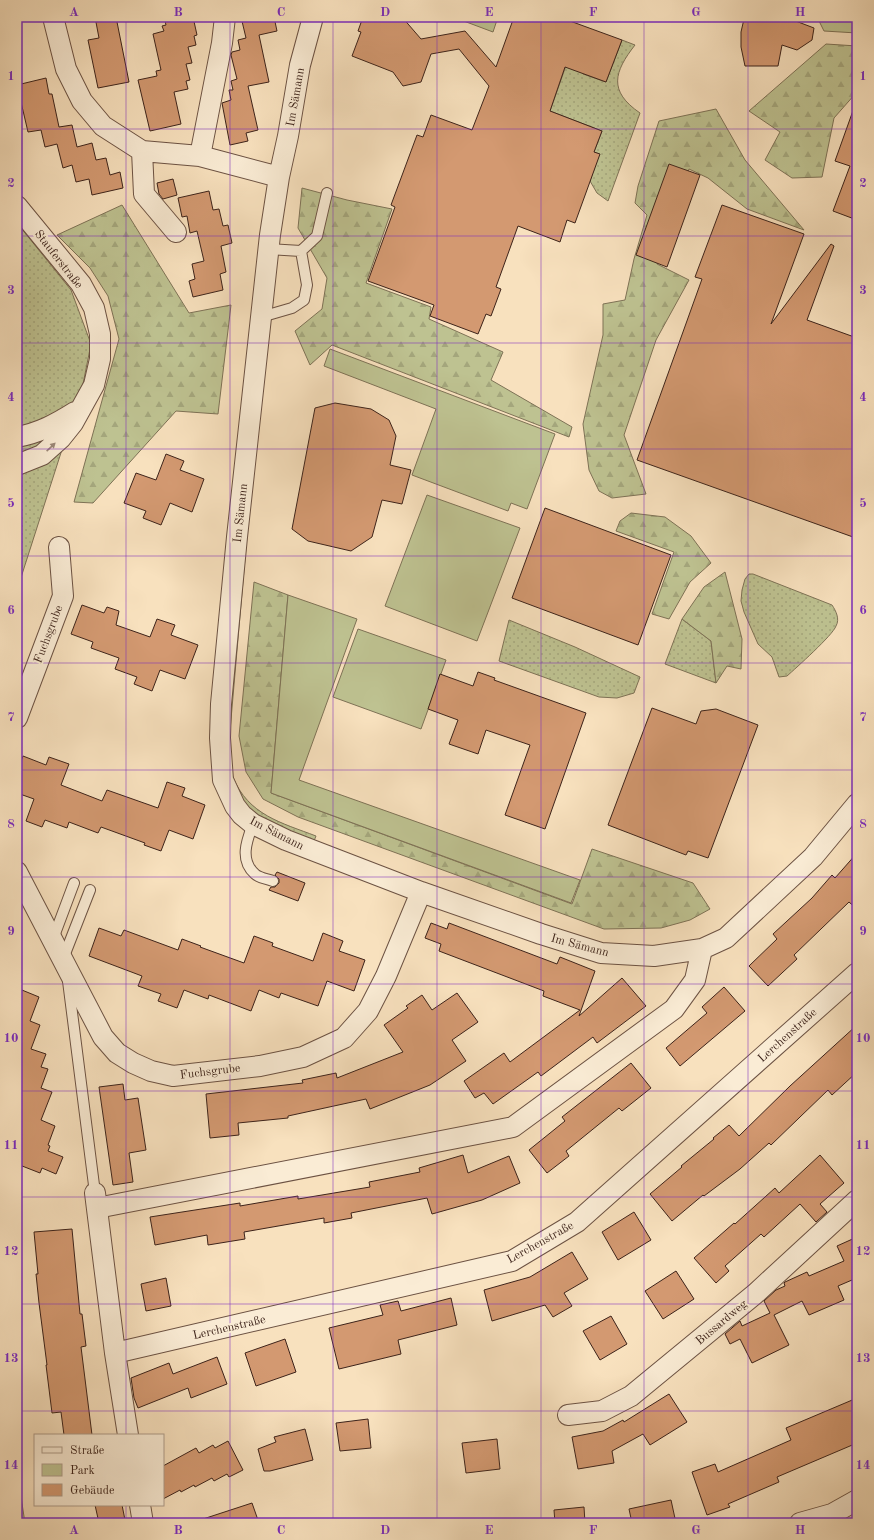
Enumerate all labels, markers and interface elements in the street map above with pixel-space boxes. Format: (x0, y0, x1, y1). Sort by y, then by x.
text: A (69, 6, 79, 19)
text: B (173, 6, 183, 19)
text: C (277, 6, 285, 19)
text: D (380, 6, 390, 19)
text: E (485, 6, 494, 19)
text: F (589, 6, 598, 19)
text: G (691, 6, 701, 19)
text: H (795, 6, 806, 19)
street label: Im Sämann (285, 66, 307, 127)
text: 1 (7, 70, 15, 83)
text: 1 (859, 70, 867, 83)
text: 2 (7, 177, 15, 190)
text: 2 (859, 177, 867, 190)
street label: Stauferstraße (32, 228, 85, 291)
text: 3 (7, 284, 15, 297)
text: 3 (859, 284, 867, 297)
text: 4 (7, 391, 15, 404)
text: 4 (859, 391, 867, 404)
one-way arrow (46, 442, 56, 452)
street label: Im Sämann (232, 482, 250, 543)
text: 5 (7, 497, 15, 510)
text: 5 (859, 497, 867, 510)
street label: Fuchsgrube (32, 603, 66, 665)
text: 6 (7, 604, 15, 617)
text: 6 (859, 604, 867, 617)
text: 7 (7, 711, 15, 724)
text: 7 (859, 711, 867, 724)
street label: Im Sämann (247, 815, 306, 853)
text: 8 (7, 818, 15, 831)
text: 8 (859, 818, 867, 831)
text: 9 (7, 925, 15, 938)
text: 9 (859, 925, 867, 938)
street label: Im Sämann (549, 932, 610, 960)
street label: Lerchenstraße (756, 1006, 820, 1065)
text: 10 (3, 1032, 19, 1045)
text: 10 (855, 1032, 871, 1045)
street label: Fuchsgrube (179, 1062, 242, 1082)
text: 11 (3, 1139, 19, 1152)
text: 11 (855, 1139, 871, 1152)
street label: Lerchenstraße (505, 1219, 576, 1266)
text: 12 (3, 1245, 19, 1258)
text: 12 (855, 1245, 871, 1258)
street label: Bussardweg (694, 1298, 750, 1348)
street label: Lerchenstraße (192, 1314, 267, 1342)
text: 13 (3, 1352, 19, 1365)
text: 13 (855, 1352, 871, 1365)
legend (34, 1434, 164, 1506)
text: Straße (70, 1445, 105, 1457)
text: 14 (3, 1459, 19, 1472)
text: 14 (855, 1459, 871, 1472)
text: Park (70, 1465, 95, 1477)
text: Gebäude (70, 1485, 115, 1497)
text: A (69, 1524, 79, 1537)
text: B (173, 1524, 183, 1537)
text: C (277, 1524, 285, 1537)
text: D (380, 1524, 390, 1537)
text: E (485, 1524, 494, 1537)
text: F (589, 1524, 598, 1537)
text: G (691, 1524, 701, 1537)
text: H (795, 1524, 806, 1537)

